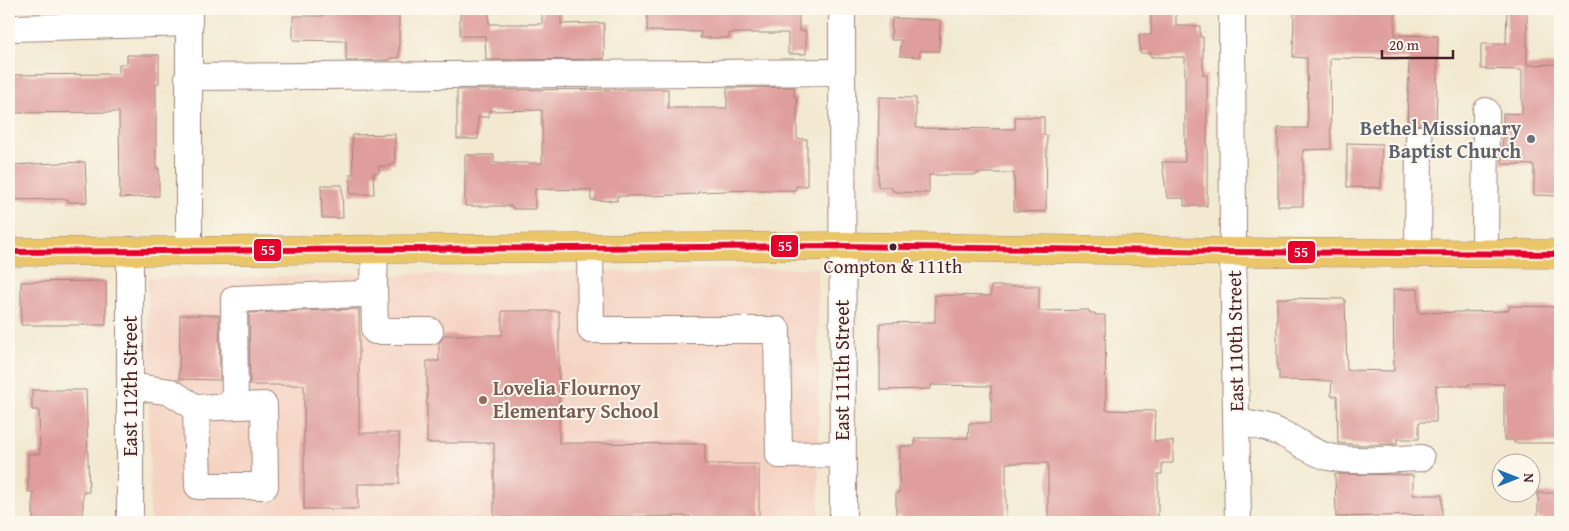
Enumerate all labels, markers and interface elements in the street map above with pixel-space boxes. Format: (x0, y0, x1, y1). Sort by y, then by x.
scale bar (1382, 28, 1453, 60)
text: 20 m (1389, 34, 1420, 55)
place label: Bethel Missionary Baptist Church (1360, 113, 1522, 165)
marker: Bethel Missionary Baptist Church (1525, 133, 1537, 145)
line badge: 55 (770, 234, 799, 258)
text: 55 (778, 236, 792, 256)
line badge: 55 (253, 238, 282, 262)
text: 55 (261, 240, 275, 260)
line badge: 55 (1287, 240, 1316, 264)
marker: Compton & 111th (888, 242, 898, 252)
text: 55 (1294, 242, 1308, 262)
place label: Compton & 111th (824, 252, 963, 280)
street label: East 110th Street (1219, 270, 1250, 412)
street label: East 111th Street (827, 299, 856, 441)
street label: East 112th Street (115, 315, 144, 457)
place label: Lovelia Flournoy Elementary School (493, 373, 659, 425)
marker: Lovelia Flournoy Elementary School (477, 394, 489, 406)
north arrow (1492, 454, 1542, 504)
text: N (1519, 473, 1539, 483)

